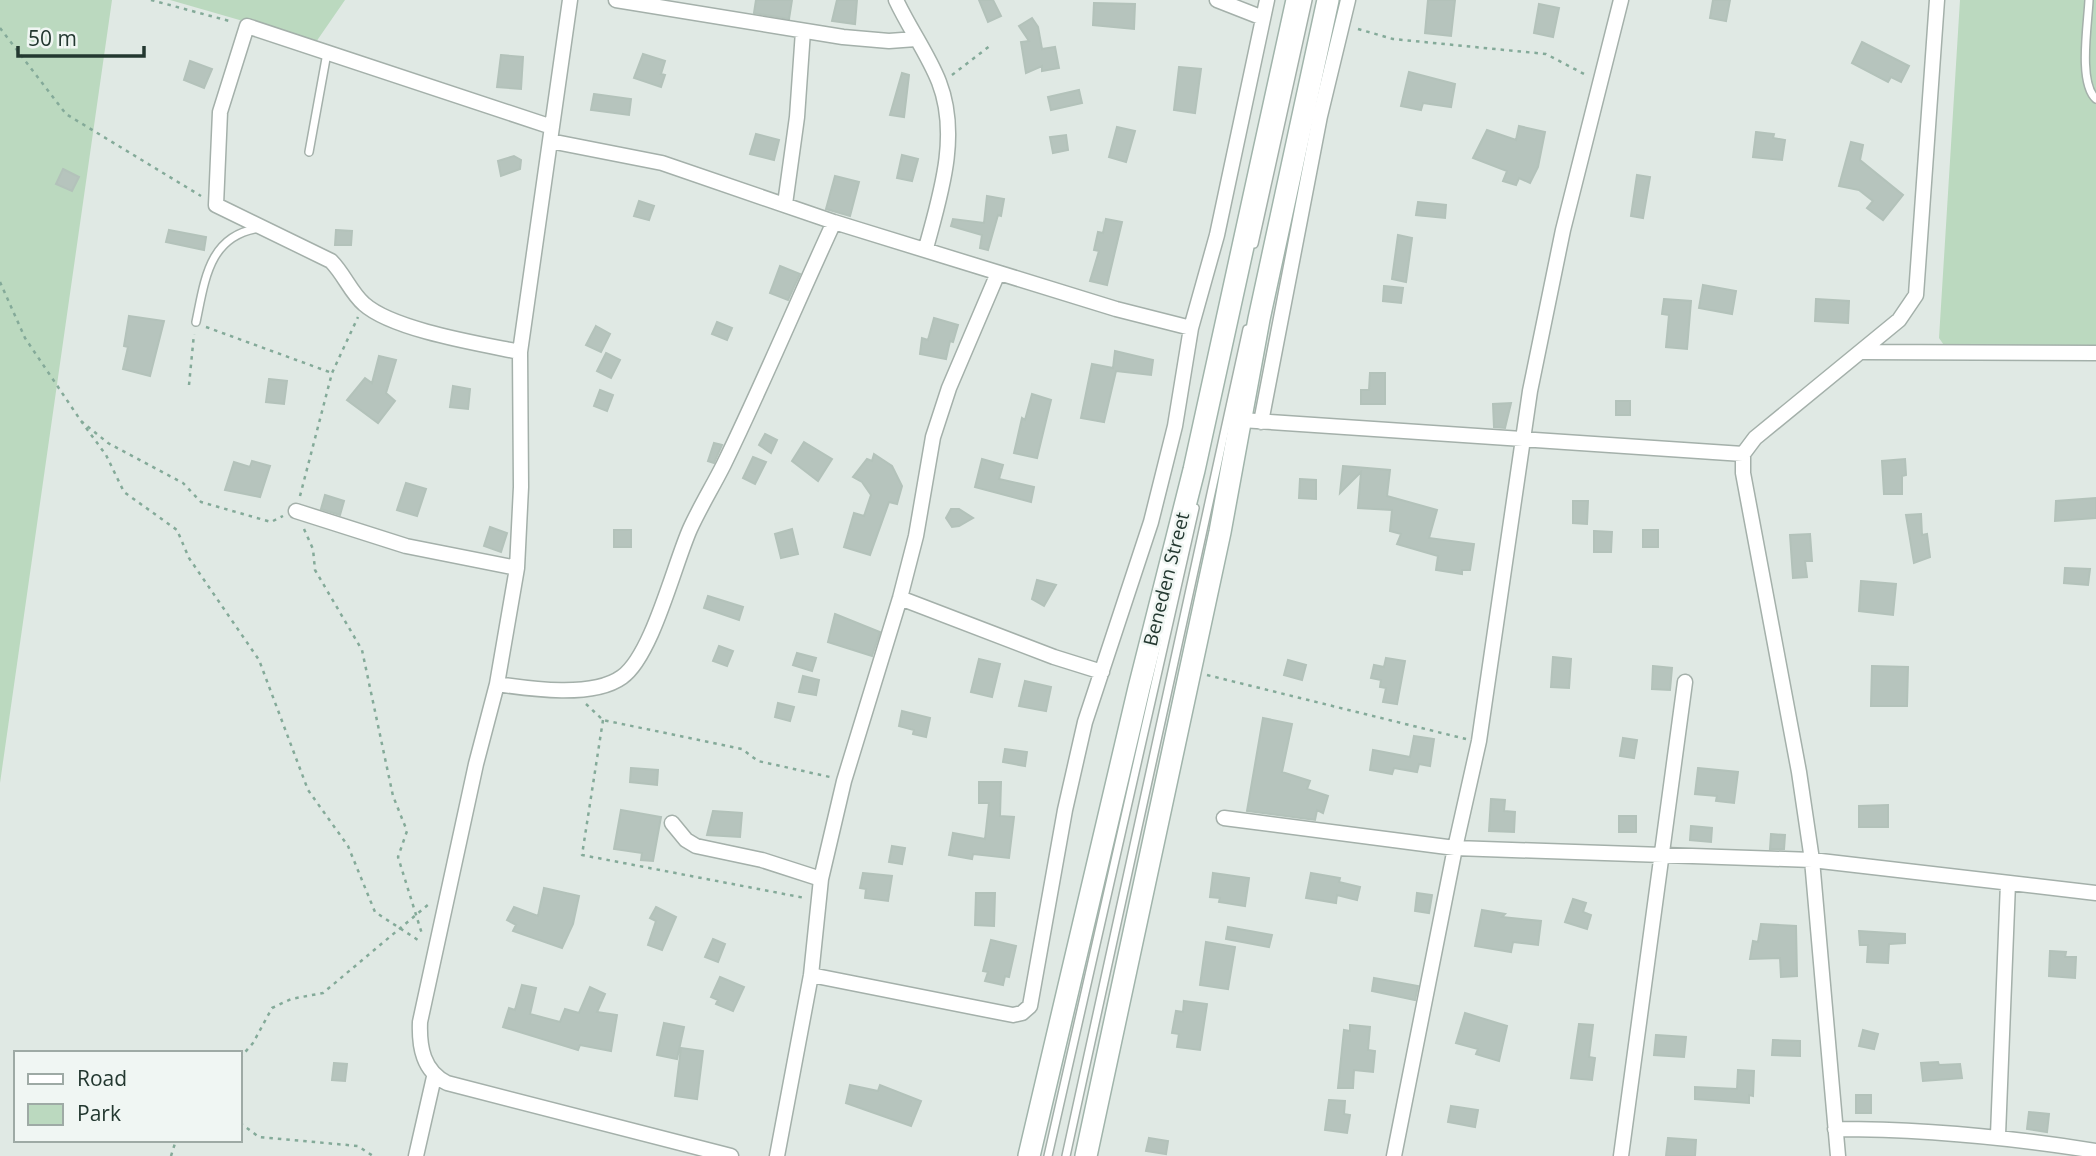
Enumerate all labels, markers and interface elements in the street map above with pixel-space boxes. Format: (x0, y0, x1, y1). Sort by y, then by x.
scale bar (18, 14, 144, 58)
text: 50 m (28, 24, 77, 52)
street label: Beneden Street (1137, 509, 1195, 649)
legend (14, 1051, 242, 1142)
text: Road (77, 1064, 127, 1092)
text: Park (77, 1099, 121, 1127)

